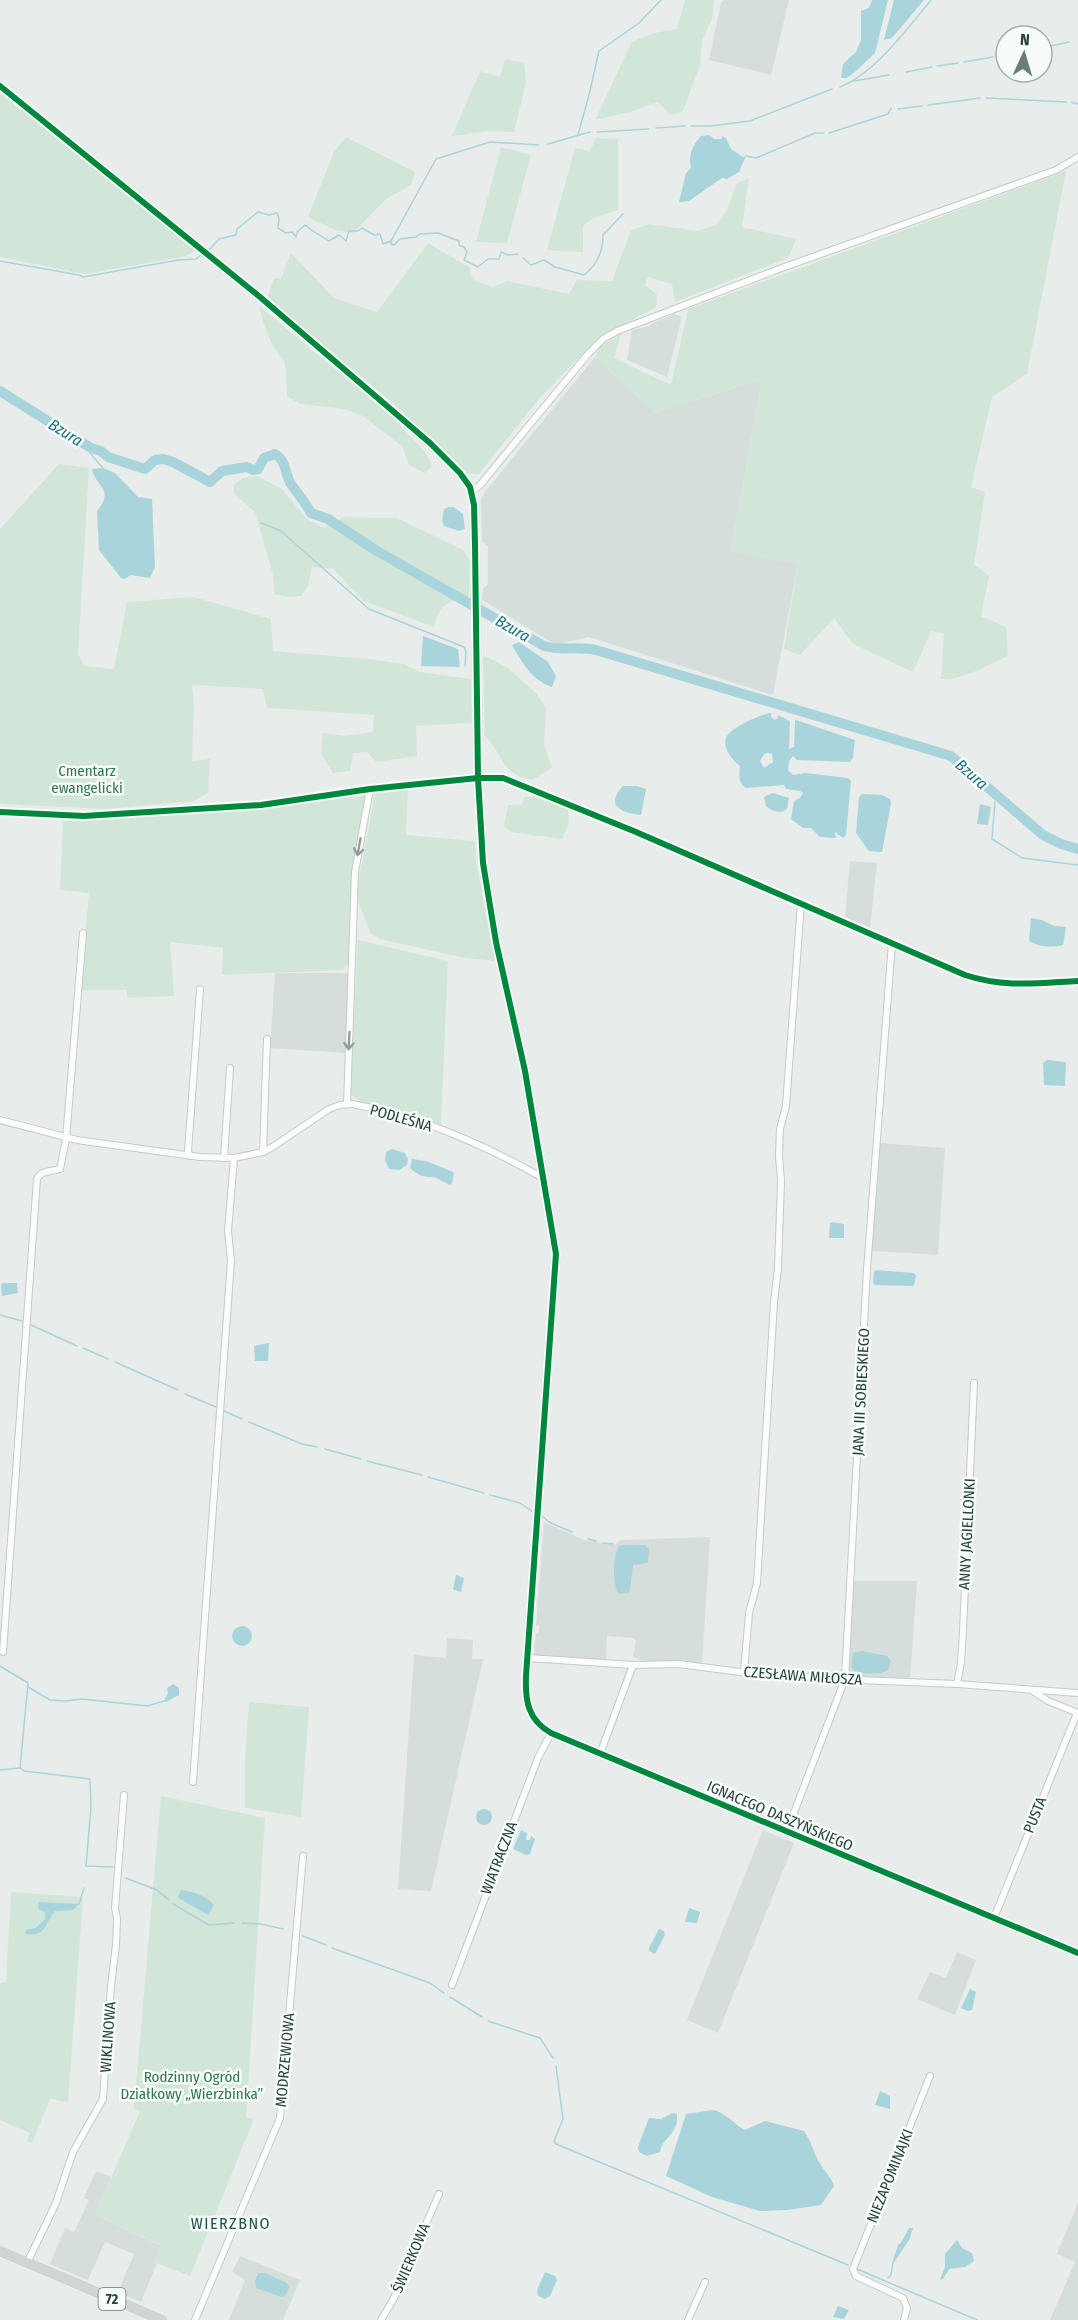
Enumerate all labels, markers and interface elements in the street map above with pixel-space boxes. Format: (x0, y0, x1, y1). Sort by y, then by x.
north arrow (994, 24, 1054, 84)
text: N (1020, 30, 1030, 49)
water label: Bzura (45, 415, 86, 450)
water label: Bzura (492, 611, 533, 646)
water label: Bzura (952, 755, 992, 794)
park label: Cmentarz ewangelicki (51, 762, 123, 797)
one-way arrow (354, 836, 365, 856)
one-way arrow (344, 1031, 355, 1051)
street label: PODLEŚNA (368, 1101, 434, 1135)
street label: JANA III SOBIESKIEGO (849, 1328, 873, 1456)
street label: ANNY JAGIELLONKI (955, 1478, 979, 1590)
street label: CZESŁAWA MIŁOSZA (743, 1663, 863, 1689)
street label: IGNACEGO DASZYŃSKIEGO (704, 1777, 856, 1855)
street label: PUSTA (1020, 1794, 1050, 1836)
street label: WIATRACZNA (477, 1819, 521, 1897)
street label: WIKLINOWA (97, 2001, 119, 2073)
street label: MODRZEWIOWA (272, 2012, 298, 2108)
park label: Rodzinny Ogród Działkowy „Wierzbinka” (121, 2068, 264, 2103)
street label: NIEZAPOMINAJKI (863, 2126, 917, 2226)
district label: WIERZBNO (191, 2214, 271, 2233)
street label: ŚWIERKOWA (388, 2220, 434, 2296)
road number: 72 (98, 2288, 126, 2310)

